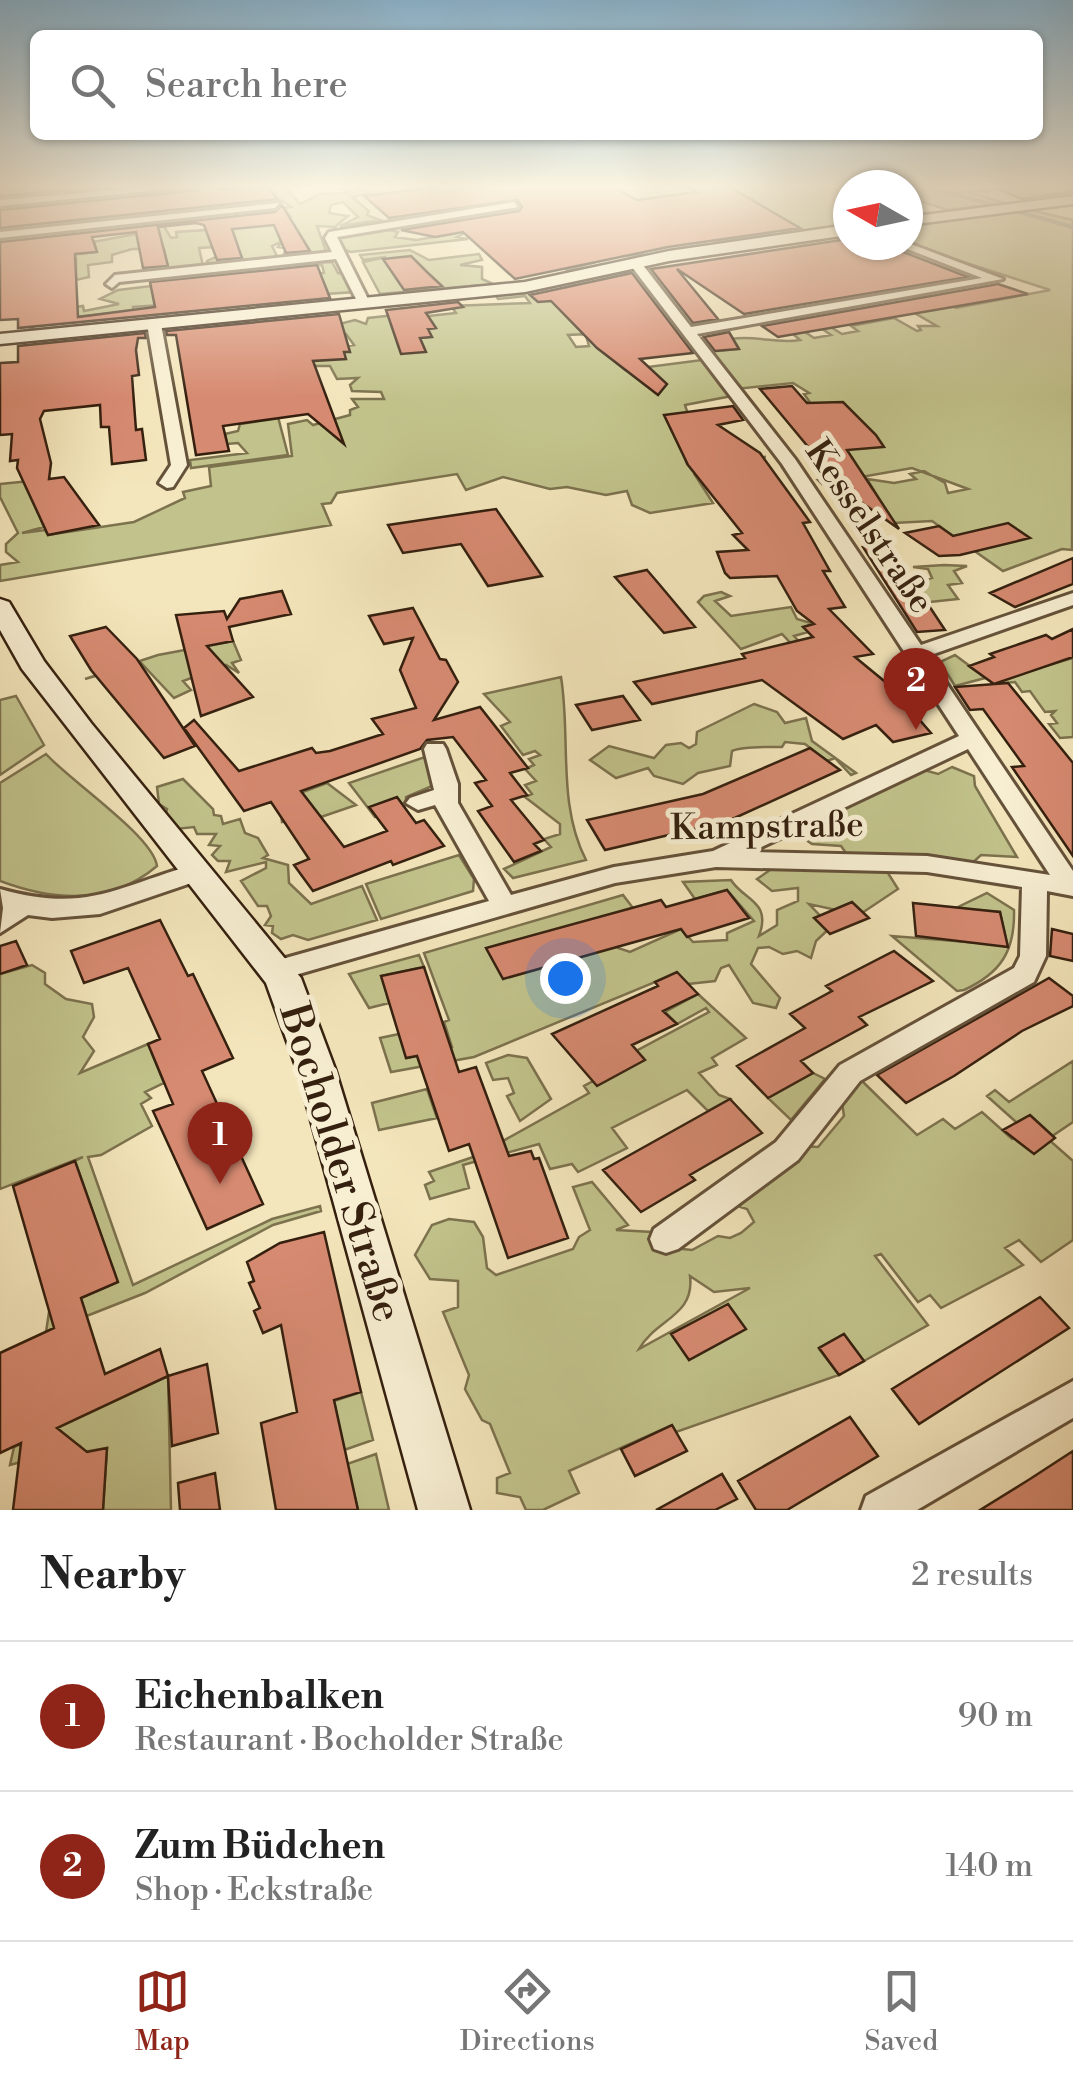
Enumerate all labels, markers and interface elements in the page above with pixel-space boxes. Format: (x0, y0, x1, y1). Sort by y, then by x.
search box (30, 30, 1043, 140)
icon: search (65, 58, 120, 113)
text: Search here (145, 62, 348, 109)
north arrow (833, 170, 923, 260)
street label: Kesselstraße (795, 432, 943, 622)
pin: 2 (884, 648, 948, 730)
street label: Kampstraße (670, 804, 864, 850)
your location (540, 953, 591, 1004)
street label: Bocholder Straße (266, 997, 414, 1329)
pin: 1 (188, 1102, 252, 1184)
text: Nearby (40, 1549, 185, 1602)
text: 2 results (911, 1555, 1033, 1595)
text: Eichenbalken (135, 1673, 384, 1720)
text: 1 (65, 1696, 80, 1736)
text: 90 m (958, 1696, 1033, 1736)
text: Restaurant · Bocholder Straße (135, 1720, 564, 1760)
text: Zum Büdchen (135, 1823, 385, 1870)
text: 2 (62, 1846, 83, 1886)
text: 140 m (946, 1846, 1033, 1886)
text: Shop · Eckstraße (135, 1870, 373, 1910)
tab: Map (135, 1964, 190, 2059)
tab: Directions (460, 1964, 595, 2059)
tab: Saved (865, 1964, 938, 2059)

